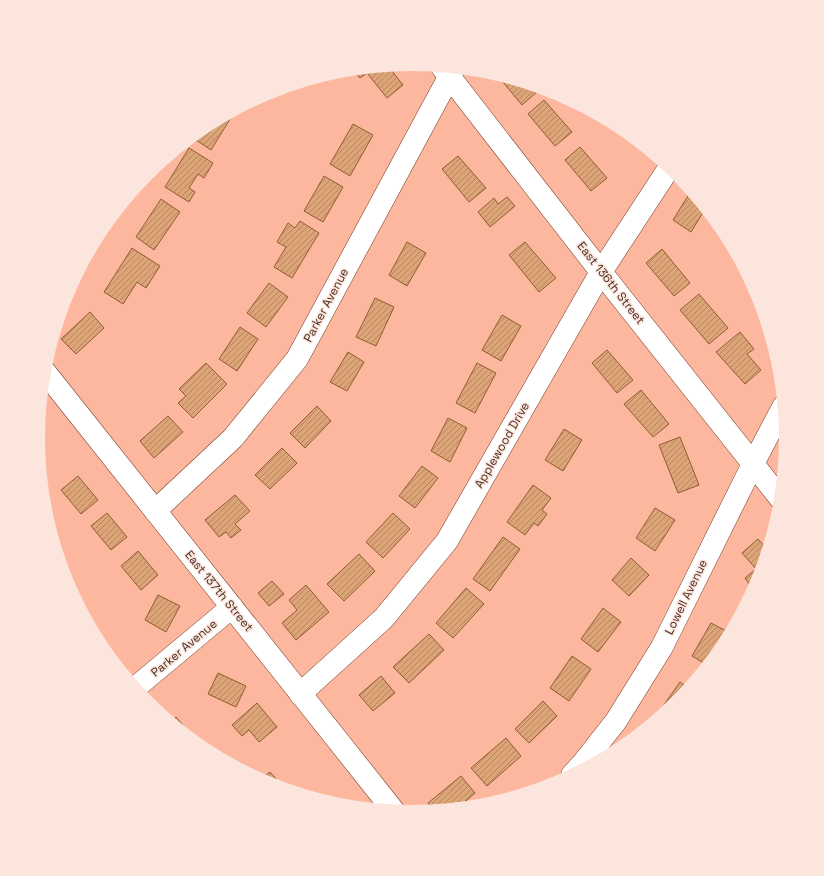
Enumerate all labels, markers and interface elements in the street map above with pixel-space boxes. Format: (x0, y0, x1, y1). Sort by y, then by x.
street label: East 136th Street (574, 238, 648, 328)
street label: Parker Avenue (300, 265, 352, 345)
street label: Applewood Drive (471, 399, 533, 491)
street label: East 137th Street (181, 547, 257, 635)
street label: Lowell Avenue (661, 557, 711, 637)
street label: Parker Avenue (148, 616, 220, 680)

